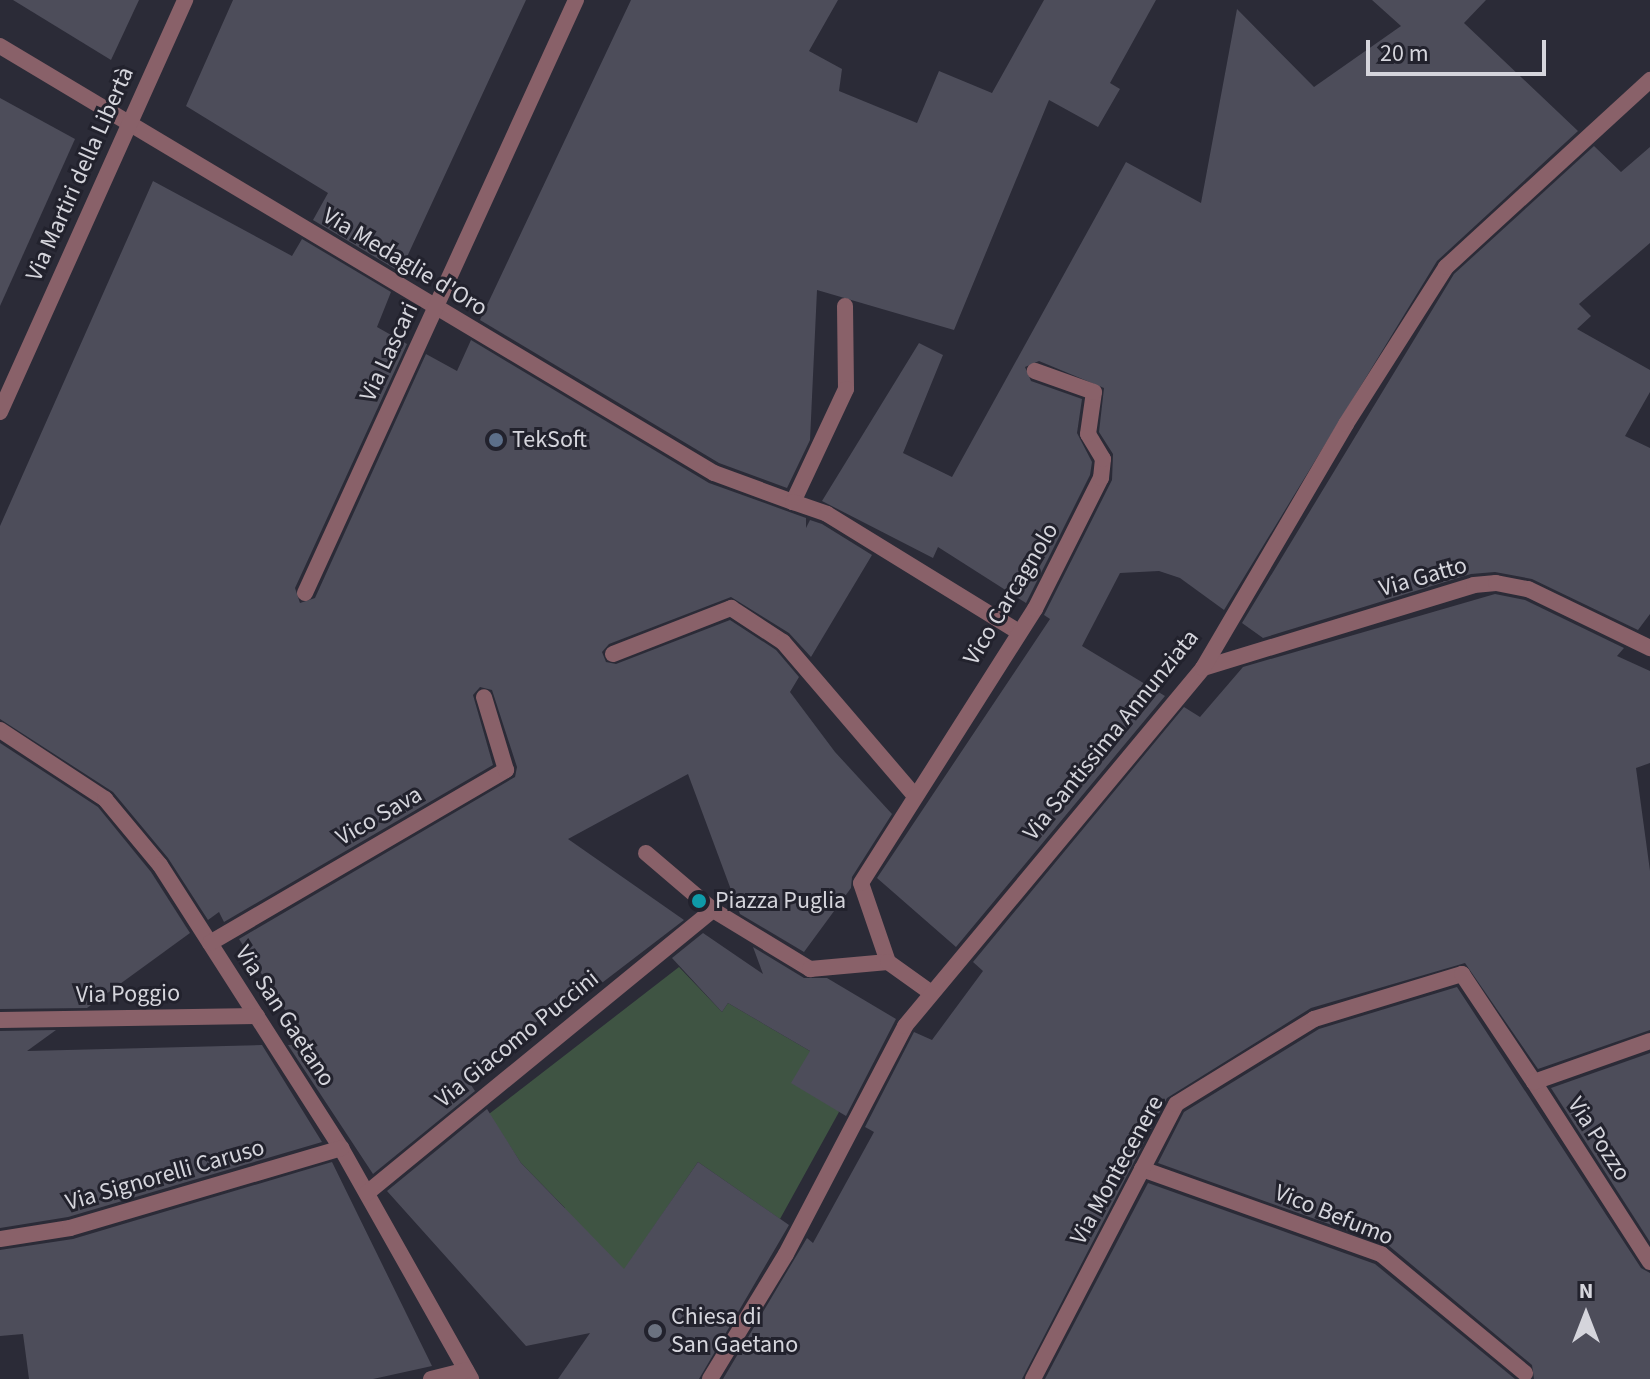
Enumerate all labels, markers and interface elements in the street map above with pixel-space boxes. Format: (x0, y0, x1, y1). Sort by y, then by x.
scale bar (1370, 24, 1550, 74)
text: 20 m (1380, 36, 1429, 71)
street label: Via Martiri della Libertà (20, 63, 140, 285)
street label: Via Medaglie d'Oro (317, 201, 493, 323)
street label: Via Lascari (354, 298, 424, 406)
place label: TekSoft (512, 426, 587, 454)
marker: TekSoft (487, 431, 505, 449)
street label: Vico Carcagnolo (957, 518, 1065, 670)
street label: Via Gatto (1376, 551, 1470, 603)
street label: Via Santissima Annunziata (1017, 624, 1205, 846)
street label: Vico Sava (331, 780, 427, 852)
place label: Piazza Puglia (715, 887, 846, 915)
marker: Piazza Puglia (690, 892, 708, 910)
street label: Via San Gaetano (229, 940, 341, 1092)
street label: Via Giacomo Puccini (429, 964, 605, 1114)
street label: Via Poggio (76, 979, 180, 1009)
street label: Via Montecenere (1064, 1091, 1170, 1249)
street label: Via Pozzo (1561, 1092, 1637, 1186)
street label: Via Signorelli Caruso (62, 1133, 268, 1217)
street label: Vico Befumo (1270, 1178, 1398, 1252)
north arrow (1546, 1275, 1626, 1355)
text: N (1579, 1275, 1593, 1307)
place label: Chiesa di San Gaetano (671, 1303, 798, 1359)
marker: Chiesa di San Gaetano (646, 1322, 664, 1340)

